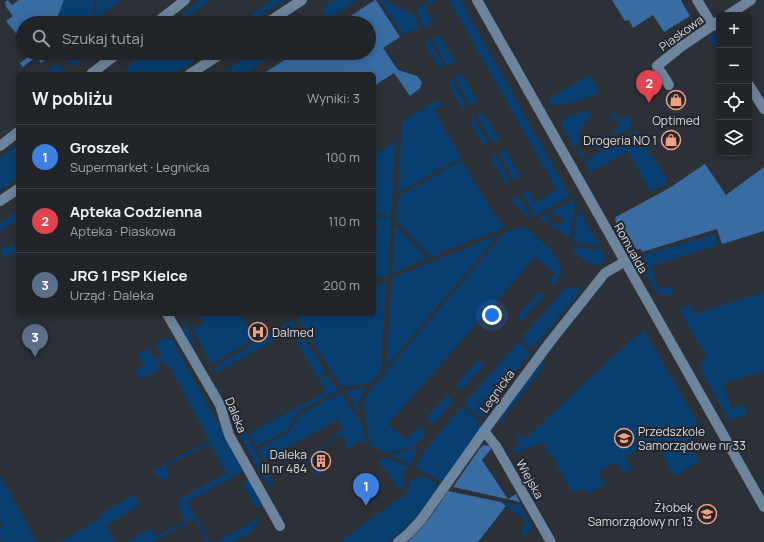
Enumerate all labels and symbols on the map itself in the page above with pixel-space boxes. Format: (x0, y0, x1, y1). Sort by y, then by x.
street label: Piaskowa (655, 11, 707, 55)
pin: 2 (636, 70, 662, 103)
shop icon: Optimed (665, 89, 687, 111)
place label: Optimed (652, 112, 700, 129)
shop icon: Drogeria NO 1 (660, 129, 682, 151)
place label: Drogeria NO 1 (583, 132, 657, 149)
street label: Romualda (610, 220, 652, 276)
your location (482, 305, 502, 325)
hospital icon: Dalmed (247, 321, 269, 343)
pin: 3 (22, 324, 48, 357)
place label: Dalmed (272, 324, 314, 341)
street label: Legnicka (476, 366, 518, 416)
street label: Daleka (221, 395, 251, 435)
place label: Przedszkole Samorządowe nr 33 (638, 423, 746, 454)
school or university icon: Przedszkole Samorządowe nr 33 (613, 427, 635, 449)
place label: Daleka III nr 484 (261, 446, 307, 477)
building icon: Daleka III nr 484 (310, 450, 332, 472)
street label: Wiejska (512, 456, 548, 502)
pin: 1 (353, 473, 379, 506)
place label: Żłobek Samorządowy nr 13 (588, 499, 694, 530)
school or university icon: Żłobek Samorządowy nr 13 (696, 503, 718, 525)

